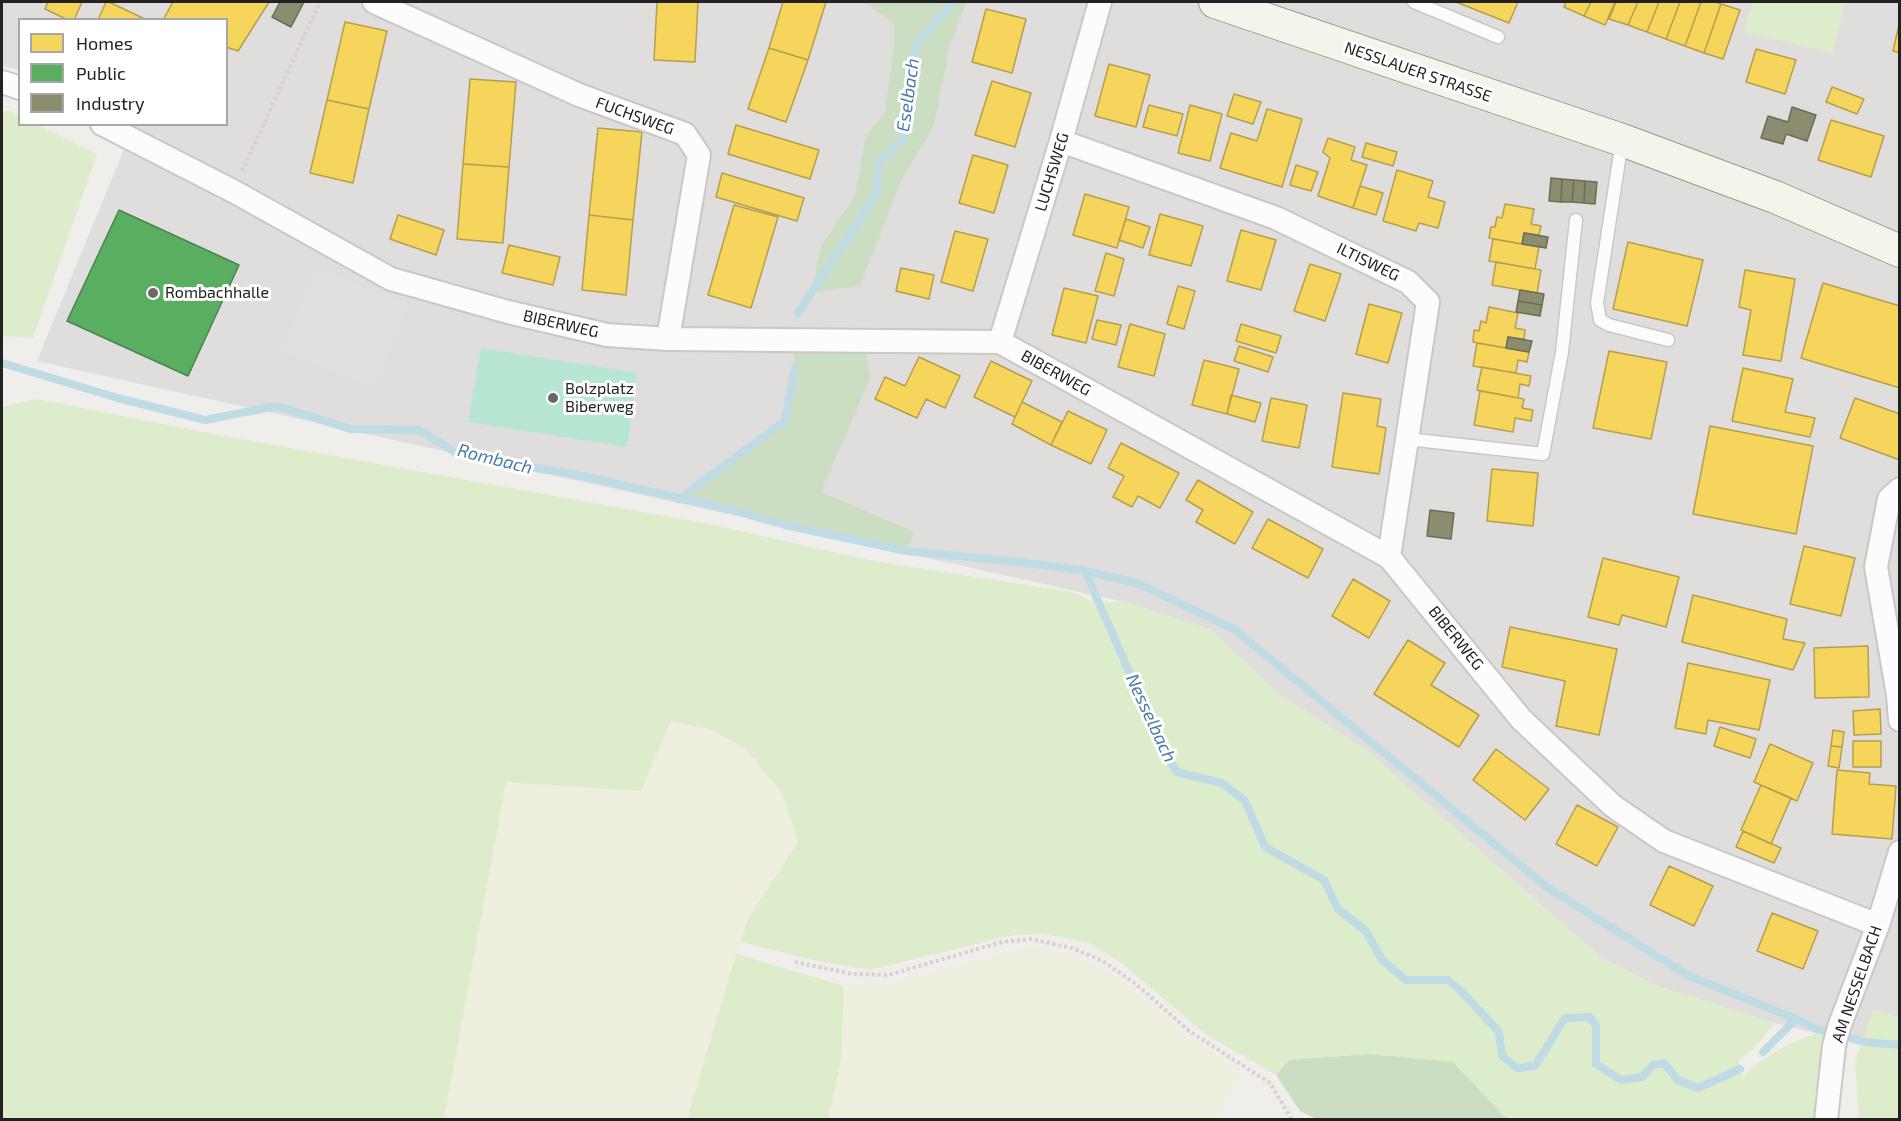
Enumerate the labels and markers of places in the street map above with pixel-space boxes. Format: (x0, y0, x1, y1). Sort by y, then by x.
place label: Rombachhalle (165, 283, 269, 303)
marker: Rombachhalle (146, 286, 160, 300)
place label: Bolzplatz Biberweg (565, 379, 634, 417)
marker: Bolzplatz Biberweg (546, 391, 560, 405)

